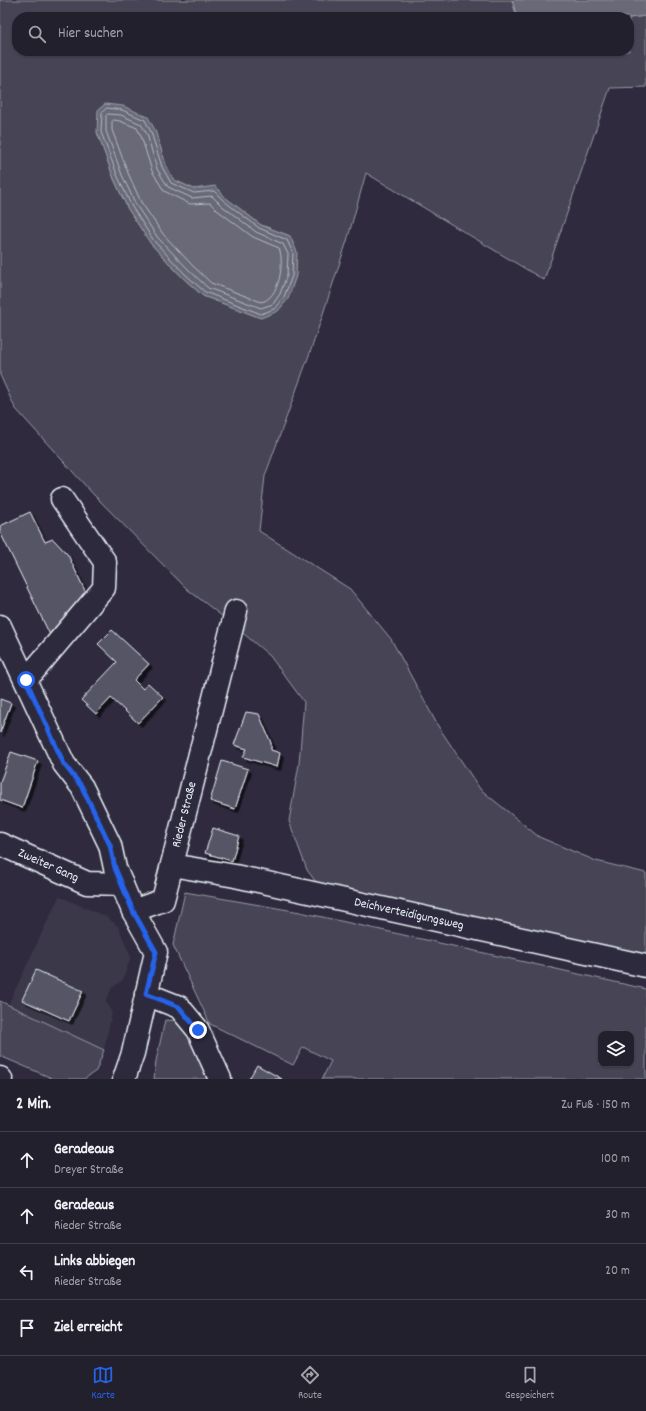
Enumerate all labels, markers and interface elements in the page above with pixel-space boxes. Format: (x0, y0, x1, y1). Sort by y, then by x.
search box (12, 12, 634, 56)
icon: search (26, 23, 48, 45)
text: Hier suchen (58, 23, 123, 45)
route start (17, 671, 35, 689)
street label: Rieder Straße (167, 779, 202, 850)
street label: Zweiter Gang (15, 844, 82, 888)
street label: Deichverteidigungsweg (352, 893, 466, 935)
route end (189, 1021, 207, 1039)
map controls (598, 1031, 634, 1067)
button: layers (598, 1031, 634, 1067)
text: 2 Min. (16, 1093, 51, 1117)
text: Zu Fuß · 150 m (561, 1096, 630, 1115)
text: Geradeaus (54, 1139, 114, 1161)
icon: ahead (16, 1149, 38, 1171)
text: 100 m (601, 1150, 630, 1169)
text: Dreyer Straße (54, 1161, 123, 1180)
text: Geradeaus (54, 1195, 114, 1217)
icon: ahead (16, 1205, 38, 1227)
text: 30 m (605, 1206, 630, 1225)
text: Rieder Straße (54, 1217, 121, 1236)
text: Links abbiegen (54, 1251, 135, 1273)
icon: left (16, 1261, 38, 1283)
text: 20 m (605, 1262, 630, 1281)
text: Rieder Straße (54, 1273, 121, 1292)
icon: arrive (16, 1317, 38, 1339)
text: Ziel erreicht (54, 1317, 122, 1339)
tab: Karte (92, 1364, 115, 1404)
tab: Route (298, 1364, 322, 1404)
tab: Gespeichert (505, 1364, 554, 1404)

